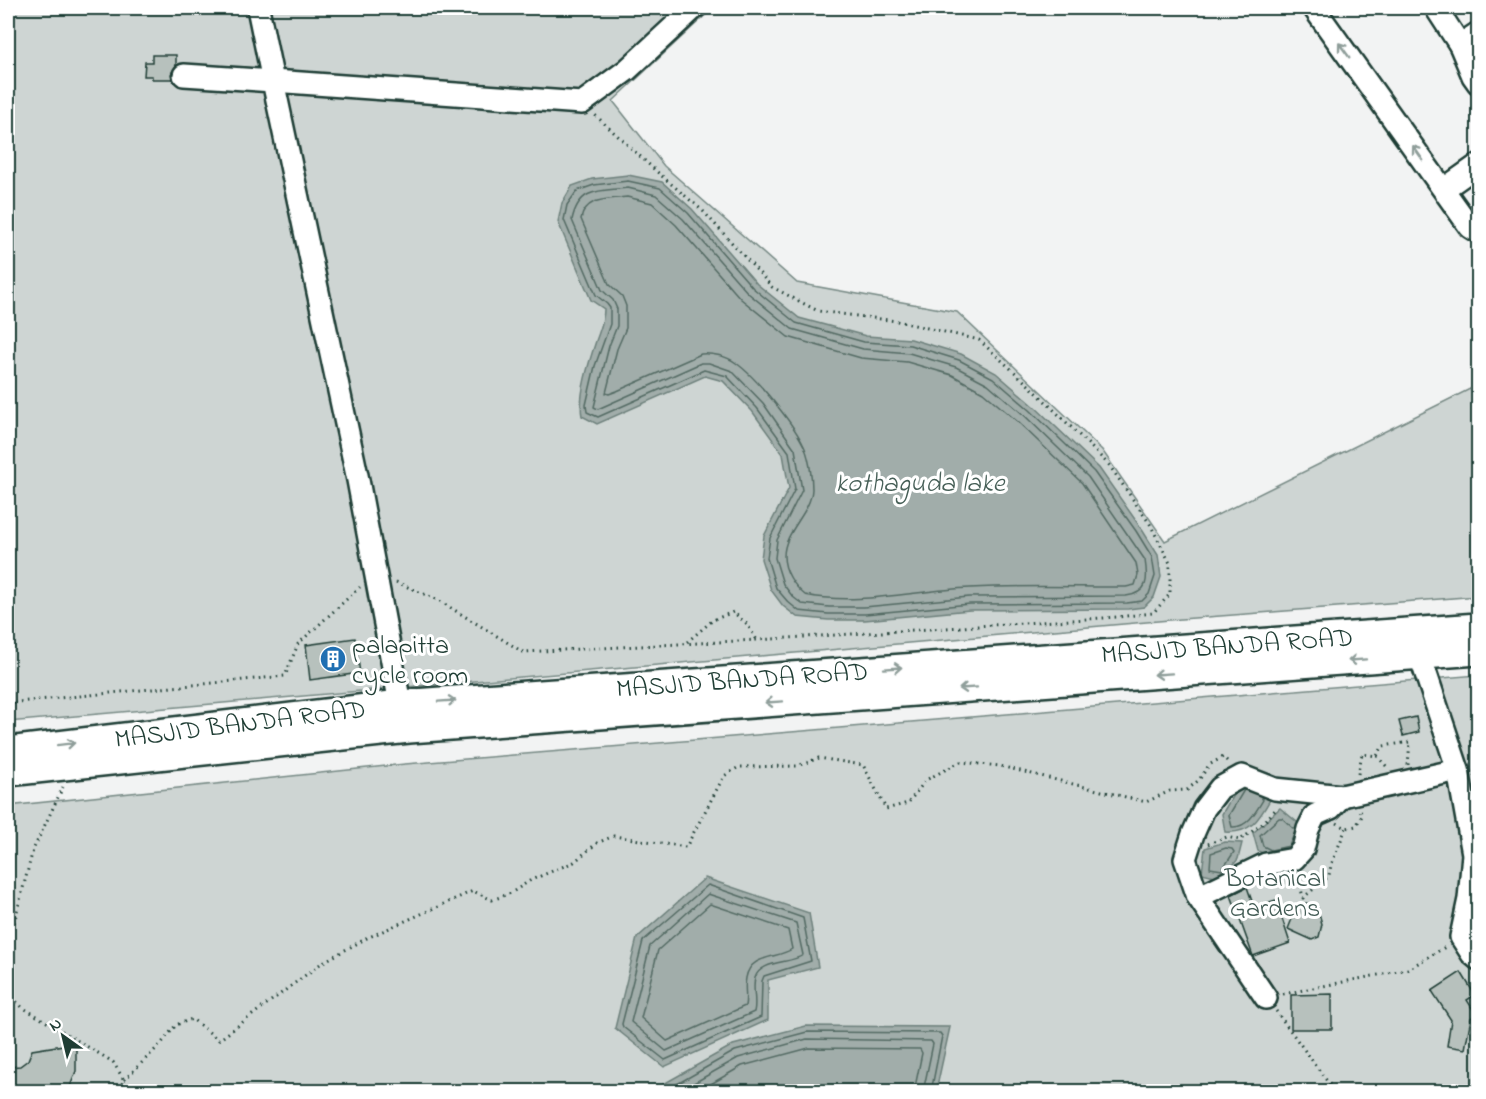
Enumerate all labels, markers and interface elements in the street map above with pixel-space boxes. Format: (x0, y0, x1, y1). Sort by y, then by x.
one-way arrow (1338, 42, 1351, 58)
one-way arrow (1412, 145, 1424, 161)
water label: kothaguda lake (835, 465, 1007, 505)
street label: MASJID BANDA ROAD (1100, 620, 1354, 676)
place label: palapitta cycle room (352, 628, 468, 696)
building icon: palapitta cycle room (318, 644, 348, 674)
street label: MASJID BANDA ROAD (615, 654, 869, 710)
one-way arrow (1348, 655, 1368, 666)
one-way arrow (882, 662, 902, 673)
one-way arrow (1153, 669, 1173, 680)
one-way arrow (959, 683, 979, 694)
street label: MASJID BANDA ROAD (113, 692, 368, 760)
one-way arrow (437, 695, 457, 706)
one-way arrow (764, 697, 784, 708)
one-way arrow (55, 738, 75, 749)
park label: Botanical Gardens (1223, 861, 1326, 929)
north arrow (33, 1006, 93, 1066)
text: N (45, 1012, 67, 1038)

